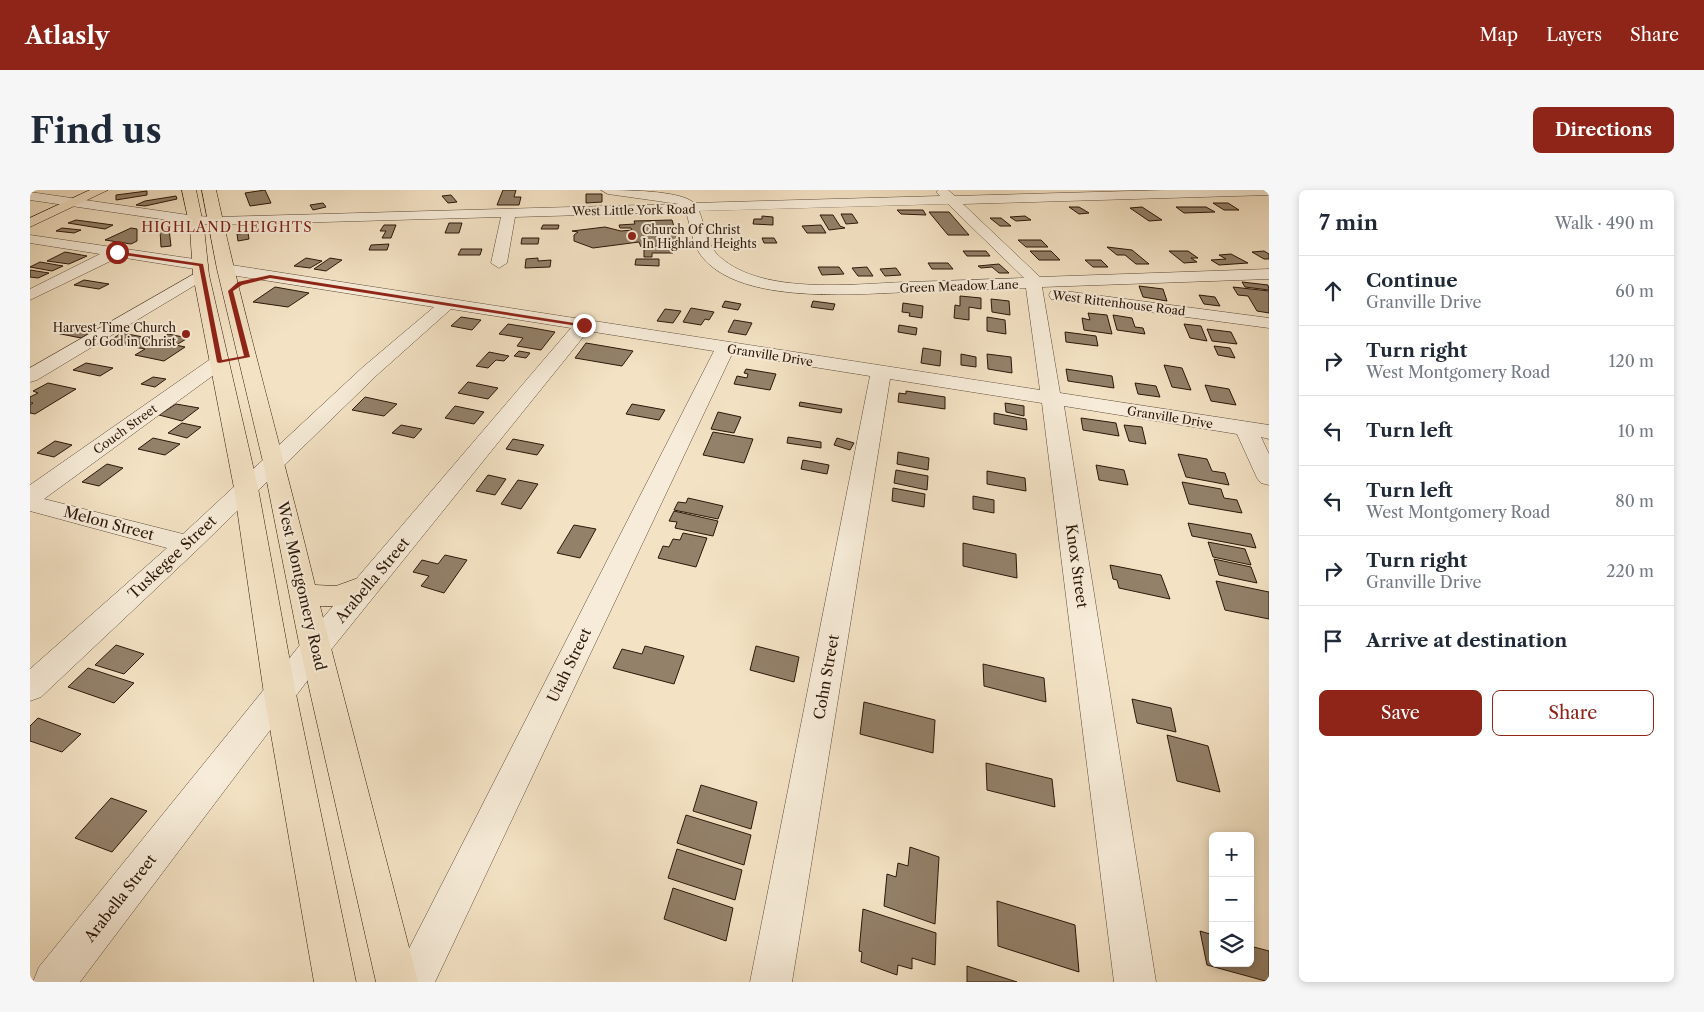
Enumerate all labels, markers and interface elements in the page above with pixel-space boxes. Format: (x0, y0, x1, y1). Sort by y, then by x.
text: Atlasly (25, 21, 109, 50)
text: Map (1480, 24, 1518, 46)
text: Layers (1546, 24, 1602, 46)
text: Share (1630, 24, 1679, 46)
button: Directions (1533, 107, 1674, 153)
text: Find us (30, 109, 162, 152)
street label: West Little York Road (571, 201, 697, 219)
text: 7 min (1319, 210, 1378, 235)
text: Walk · 490 m (1555, 213, 1654, 233)
district label: HIGHLAND HEIGHTS (141, 218, 313, 236)
place label: Church Of Christ In Highland Heights (642, 222, 757, 251)
marker: Church Of Christ In Highland Heights (626, 230, 638, 242)
route start (106, 241, 129, 264)
text: Continue (1366, 269, 1458, 292)
street label: Green Meadow Lane (899, 276, 1019, 296)
icon: ahead (1319, 277, 1347, 305)
text: 60 m (1615, 281, 1654, 301)
street label: West Rittenhouse Road (1051, 287, 1187, 319)
text: Granville Drive (1366, 292, 1481, 312)
route end (573, 314, 596, 337)
place label: Harvest Time Church of God in Christ (53, 320, 177, 349)
marker: Harvest Time Church of God in Christ (180, 328, 192, 340)
text: Turn right (1366, 339, 1467, 362)
street label: Granville Drive (726, 341, 814, 369)
icon: right (1319, 347, 1347, 375)
text: 120 m (1609, 351, 1654, 371)
text: West Montgomery Road (1366, 362, 1550, 382)
street label: Couch Street (90, 400, 160, 457)
street label: Granville Drive (1126, 403, 1214, 431)
icon: left (1319, 417, 1347, 445)
text: Turn left (1366, 419, 1453, 442)
text: 10 m (1618, 421, 1654, 441)
text: Turn left (1366, 479, 1453, 502)
icon: left (1319, 487, 1347, 515)
text: 80 m (1615, 491, 1654, 511)
street label: West Montgomery Road (273, 499, 331, 672)
street label: Melon Street (62, 502, 157, 544)
text: West Montgomery Road (1366, 502, 1550, 522)
street label: Tuskegee Street (124, 511, 221, 603)
street label: Knox Street (1062, 523, 1092, 610)
street label: Arabella Street (330, 533, 414, 627)
text: Turn right (1366, 549, 1467, 572)
icon: right (1319, 557, 1347, 585)
text: 220 m (1606, 561, 1654, 581)
text: Granville Drive (1366, 572, 1481, 592)
street label: Utah Street (543, 624, 595, 705)
icon: arrive (1319, 627, 1347, 655)
text: Arrive at destination (1366, 629, 1567, 652)
street label: Cohn Street (809, 632, 843, 721)
button: Save (1319, 690, 1482, 736)
button: Share (1492, 690, 1654, 736)
map controls (1209, 832, 1254, 967)
button: + (1209, 832, 1254, 877)
street label: Arabella Street (79, 850, 161, 946)
button: − (1209, 877, 1254, 922)
button: layers (1209, 922, 1254, 967)

